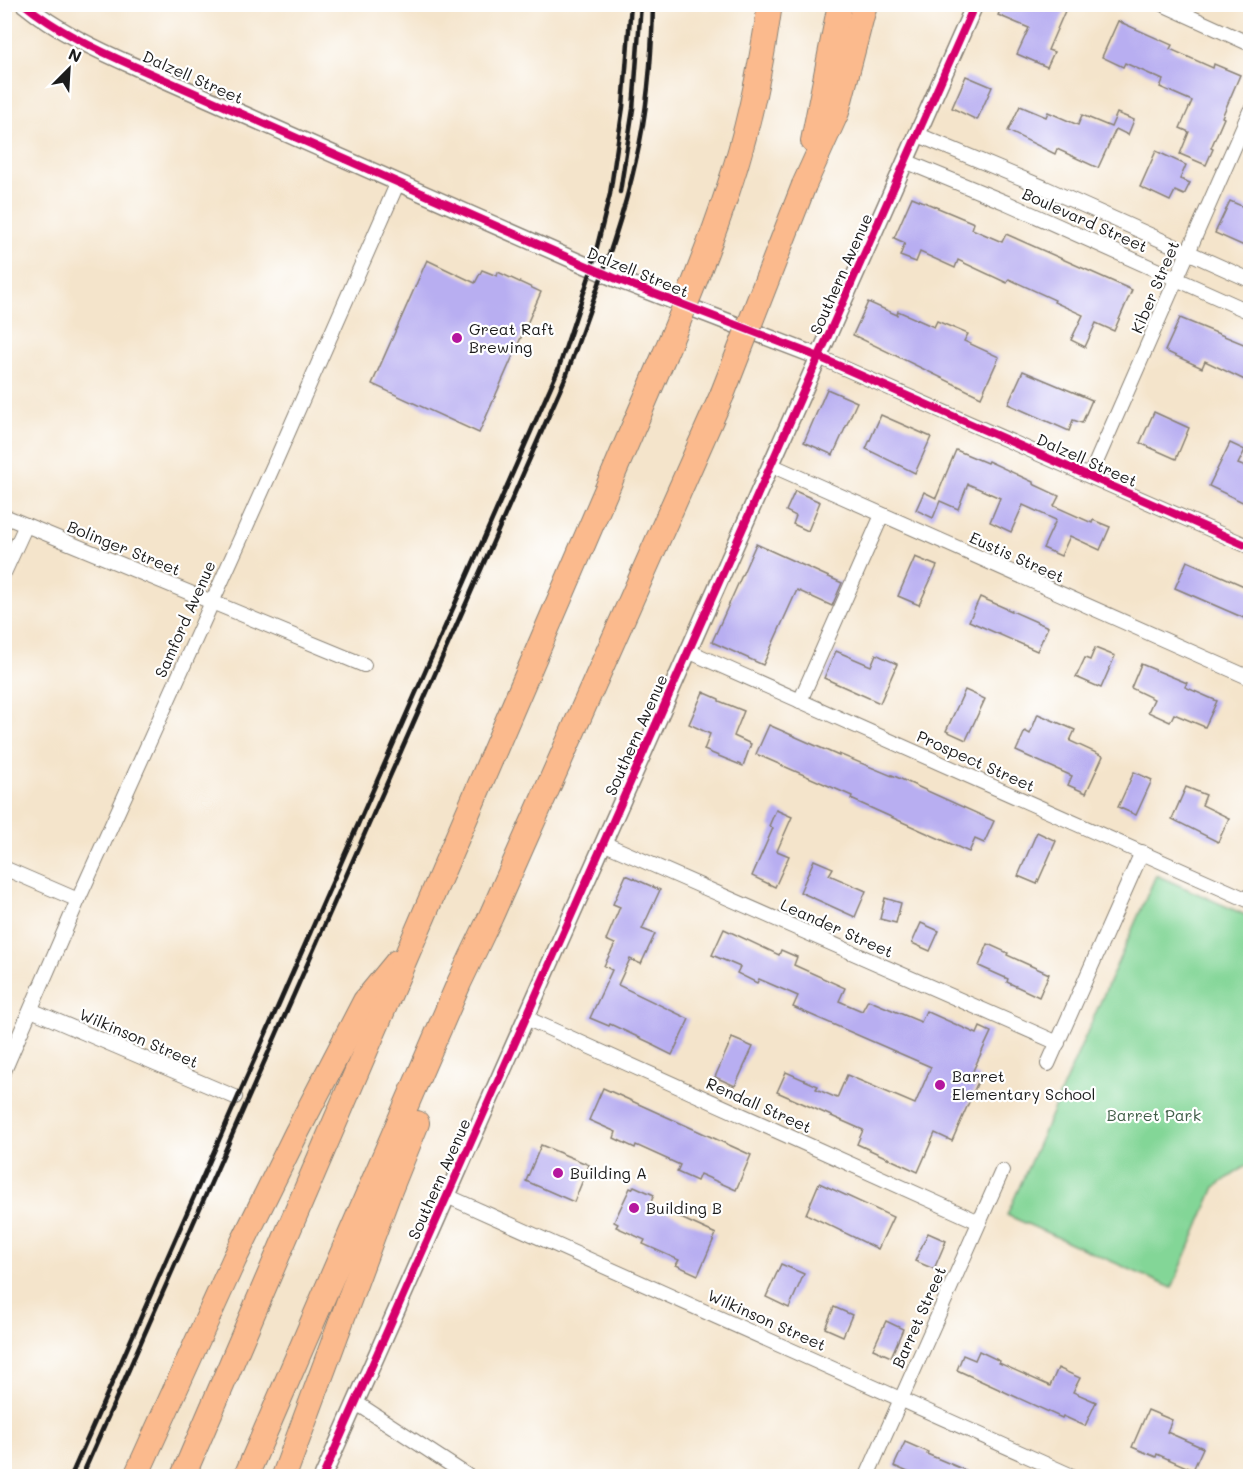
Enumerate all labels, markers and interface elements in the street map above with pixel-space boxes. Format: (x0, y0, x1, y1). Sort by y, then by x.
north arrow (39, 39, 99, 99)
text: N (65, 43, 85, 67)
street label: Dalzell Street (140, 45, 247, 108)
street label: Boulevard Street (1019, 183, 1151, 257)
street label: Southern Avenue (804, 210, 877, 338)
street label: Kiber Street (1126, 237, 1184, 336)
street label: Dalzell Street (584, 242, 692, 301)
place label: Great Raft Brewing (469, 318, 554, 357)
marker: Great Raft Brewing (450, 331, 464, 345)
street label: Dalzell Street (1034, 428, 1141, 491)
street label: Bolinger Street (64, 515, 184, 580)
street label: Eustis Street (967, 526, 1068, 587)
street label: Samford Avenue (149, 557, 220, 681)
street label: Southern Avenue (599, 671, 672, 799)
street label: Prospect Street (914, 725, 1039, 796)
street label: Leander Street (778, 893, 897, 962)
street label: Wilkinson Street (76, 1003, 202, 1072)
place label: Barret Elementary School (952, 1065, 1096, 1104)
street label: Rendall Street (703, 1072, 815, 1137)
marker: Barret Elementary School (933, 1078, 947, 1092)
park label: Barret Park (1107, 1104, 1201, 1125)
street label: Southern Avenue (402, 1115, 475, 1243)
place label: Building A (570, 1162, 647, 1183)
marker: Building A (551, 1166, 565, 1180)
place label: Building B (646, 1197, 722, 1218)
marker: Building B (627, 1201, 641, 1215)
street label: Barret Street (887, 1263, 950, 1371)
street label: Wilkinson Street (705, 1284, 830, 1355)

